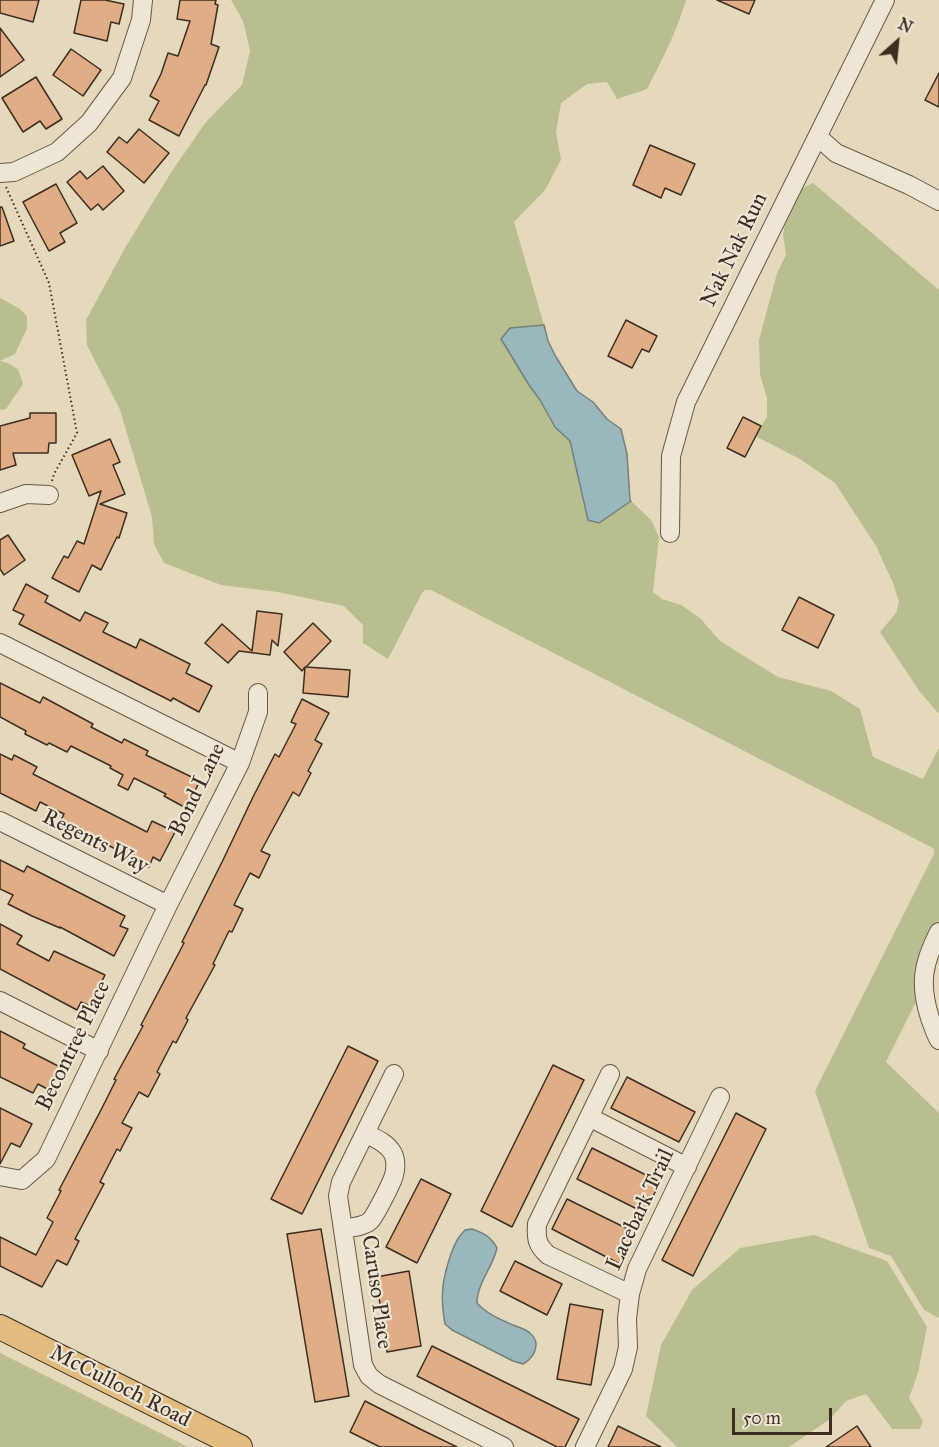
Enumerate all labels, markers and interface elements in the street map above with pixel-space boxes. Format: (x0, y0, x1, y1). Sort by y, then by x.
north arrow (867, 12, 927, 72)
text: N (895, 14, 916, 37)
street label: Nak Nak Run (696, 189, 774, 311)
street label: Bond Lane (164, 739, 232, 841)
street label: Regents Way (38, 804, 152, 880)
street label: Becontree Place (31, 977, 117, 1115)
street label: Lacebark Trail (601, 1145, 681, 1275)
street label: Caruso Place (355, 1233, 397, 1351)
street label: McCulloch Road (45, 1340, 195, 1434)
scale bar (735, 1396, 836, 1434)
text: 50 m (743, 1407, 781, 1429)

